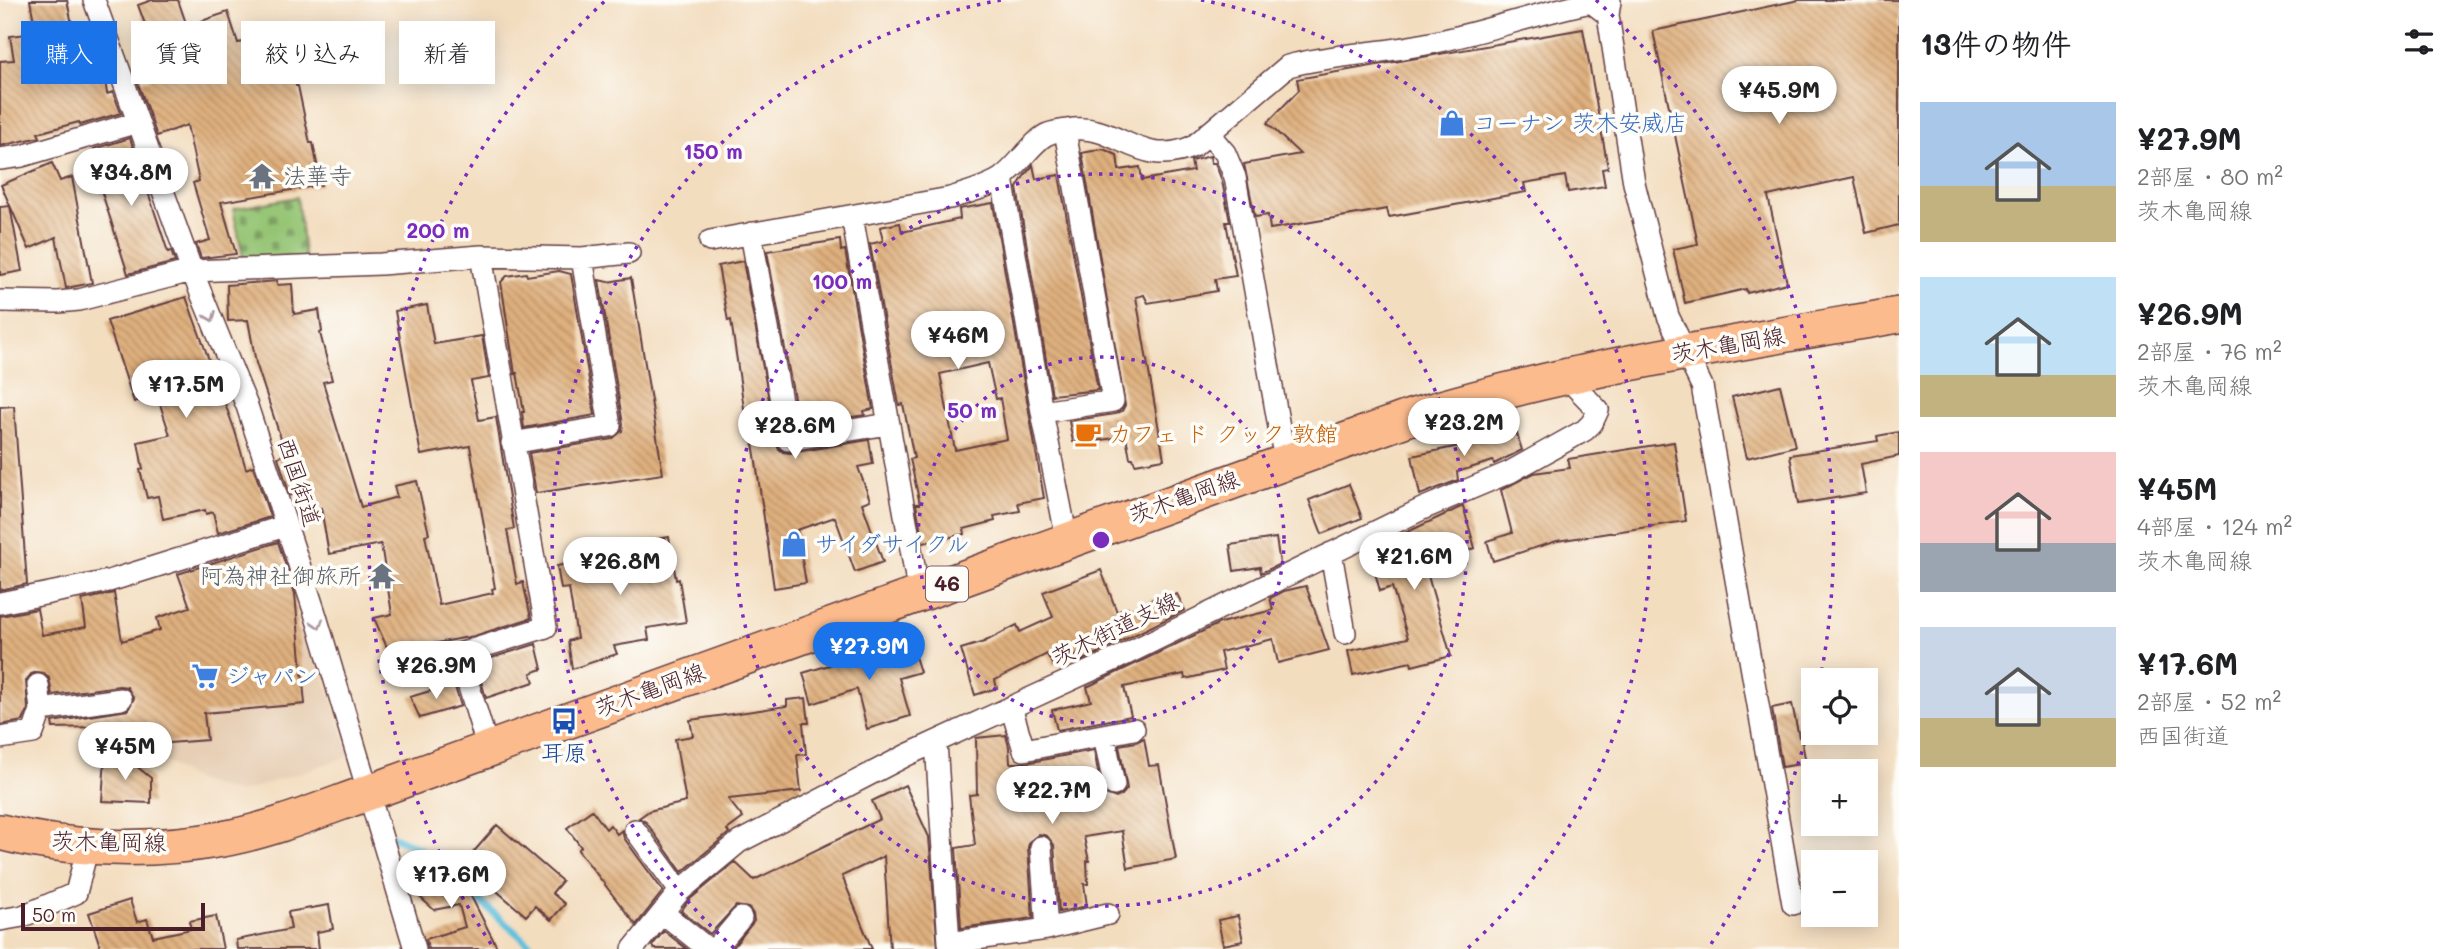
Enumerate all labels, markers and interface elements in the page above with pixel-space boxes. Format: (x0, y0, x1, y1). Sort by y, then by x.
chip: 購入 (21, 21, 117, 84)
chip: 賃貸 (131, 21, 227, 84)
chip: 絞り込み (241, 21, 385, 84)
chip: 新着 (399, 21, 495, 84)
text: 13件の物件 (1920, 23, 2071, 63)
icon: filters (2400, 23, 2438, 61)
pin: ¥45.9M (1722, 66, 1836, 126)
text: ¥45.9M (1738, 74, 1820, 104)
place label: コーナン 茨木安威店 (1473, 107, 1687, 137)
shop icon: コーナン 茨木安威店 (1437, 108, 1467, 138)
text: ¥27.9M (2137, 118, 2242, 158)
icon: home (1976, 130, 2060, 214)
text: 150 m (683, 137, 743, 164)
pin: ¥34.8M (74, 148, 188, 208)
text: ¥34.8M (89, 156, 173, 186)
place label: 法華寺 (283, 160, 352, 190)
temple icon: 法華寺 (247, 161, 277, 191)
text: 2部屋 · 80 m² (2137, 161, 2283, 191)
text: 茨木亀岡線 (2137, 195, 2252, 225)
text: 200 m (407, 216, 469, 243)
text: 100 m (812, 267, 872, 294)
text: ¥26.9M (2137, 293, 2243, 333)
icon: home (1976, 305, 2060, 389)
one-way arrow (202, 310, 216, 322)
pin: ¥46M (917, 312, 999, 371)
text: ¥46M (927, 319, 989, 349)
street label: 茨木亀岡線 (1669, 319, 1787, 369)
text: 2部屋 · 76 m² (2137, 336, 2282, 366)
pin: ¥17.5M (129, 360, 243, 420)
text: ¥17.5M (147, 368, 225, 398)
text: 茨木亀岡線 (2137, 370, 2252, 400)
text: 50 m (947, 396, 997, 423)
pin: ¥23.2M (1407, 398, 1521, 458)
pin: ¥28.6M (738, 402, 852, 461)
text: ¥23.2M (1424, 406, 1504, 436)
text: ¥28.6M (754, 409, 836, 439)
place label: カフェ ド クック 敦館 (1109, 418, 1338, 448)
cafe icon: カフェ ド クック 敦館 (1073, 419, 1103, 449)
street label: 西国街道 (271, 433, 328, 530)
street label: 茨木亀岡線 (1124, 462, 1243, 530)
text: ¥45M (2137, 468, 2217, 508)
icon: home (1976, 480, 2060, 564)
text: 4部屋 · 124 m² (2137, 511, 2292, 541)
place label: サイダサイクル (815, 528, 970, 558)
centre of rings (1089, 528, 1113, 552)
shop icon: サイダサイクル (779, 529, 809, 559)
pin: ¥21.6M (1357, 532, 1471, 592)
pin: ¥26.8M (563, 538, 677, 597)
text: ¥21.6M (1375, 540, 1453, 570)
text: ¥26.8M (579, 545, 661, 575)
text: 茨木亀岡線 (2137, 545, 2252, 575)
place label: 阿為神社御旅所 (200, 560, 361, 590)
temple icon: 阿為神社御旅所 (367, 561, 397, 591)
road number: 46 (926, 566, 968, 602)
street label: 茨木街道支線 (1046, 584, 1183, 672)
one-way arrow (310, 618, 325, 630)
pin: ¥27.9M (812, 622, 926, 682)
text: ¥27.9M (829, 630, 909, 660)
pin: ¥26.9M (379, 642, 493, 701)
text: ¥17.6M (2137, 643, 2238, 683)
text: ¥26.9M (395, 649, 477, 679)
street label: 茨木亀岡線 (590, 655, 709, 723)
icon: home (1976, 655, 2060, 739)
place label: ジャパン (226, 660, 318, 690)
supermarket icon: ジャパン (190, 661, 220, 691)
map controls (1801, 668, 1878, 927)
button: locate (1801, 668, 1878, 745)
text: 2部屋 · 52 m² (2137, 686, 2281, 716)
bus stop icon: 耳原 (549, 706, 579, 736)
text: 西国街道 (2137, 720, 2229, 750)
pin: ¥45M (84, 722, 166, 782)
text: ¥45M (94, 730, 156, 760)
place label: 耳原 (541, 737, 587, 767)
button: + (1801, 759, 1878, 836)
pin: ¥22.7M (995, 766, 1109, 826)
text: ¥22.7M (1012, 774, 1092, 804)
street label: 茨木亀岡線 (51, 825, 167, 857)
pin: ¥17.6M (394, 850, 508, 910)
button: − (1801, 850, 1878, 927)
text: ¥17.6M (412, 858, 490, 888)
scale bar (21, 900, 205, 932)
text: 50 m (32, 902, 76, 927)

